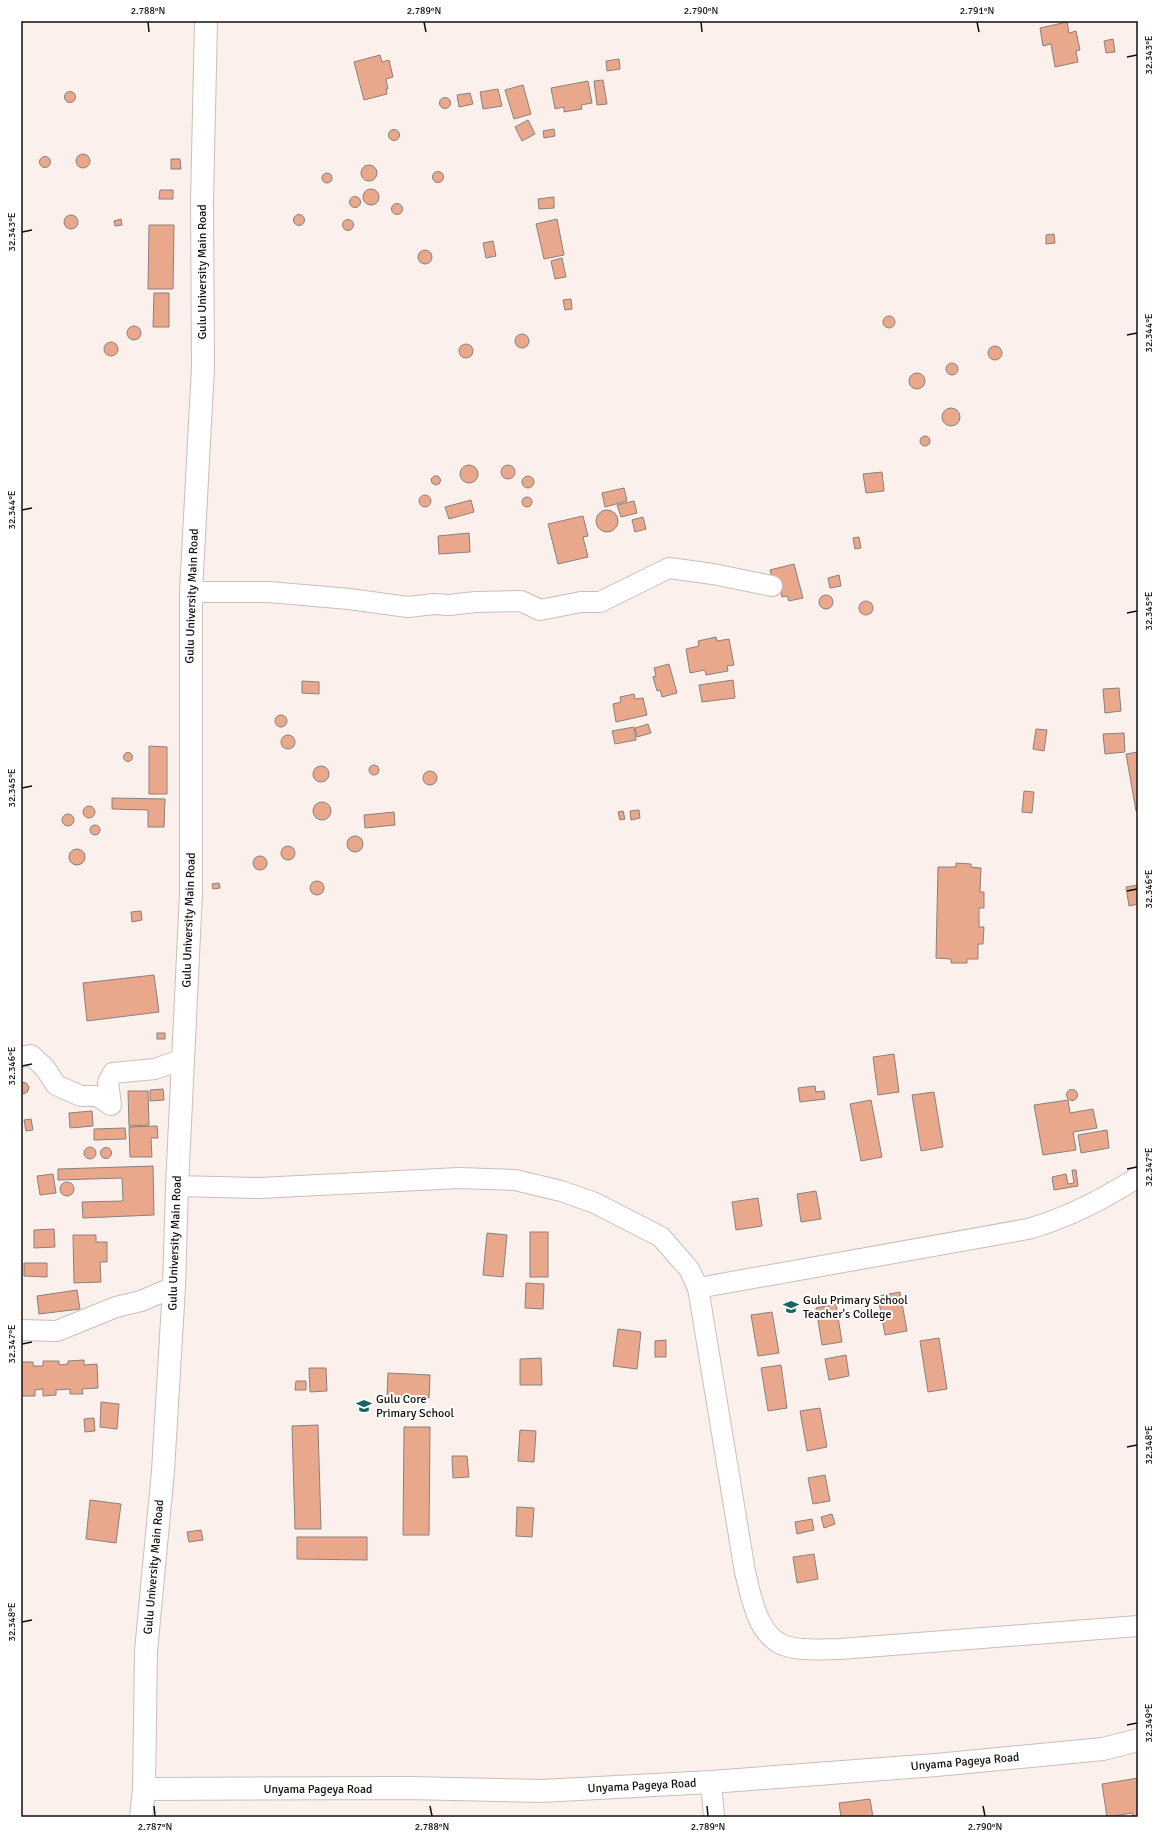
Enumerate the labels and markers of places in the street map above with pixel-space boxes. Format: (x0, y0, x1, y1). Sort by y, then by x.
place label: Gulu Primary School Teacher's College (803, 1293, 908, 1322)
school or university icon: Gulu Primary School Teacher's College (782, 1298, 800, 1316)
place label: Gulu Core Primary School (376, 1392, 454, 1421)
school or university icon: Gulu Core Primary School (355, 1397, 373, 1415)

